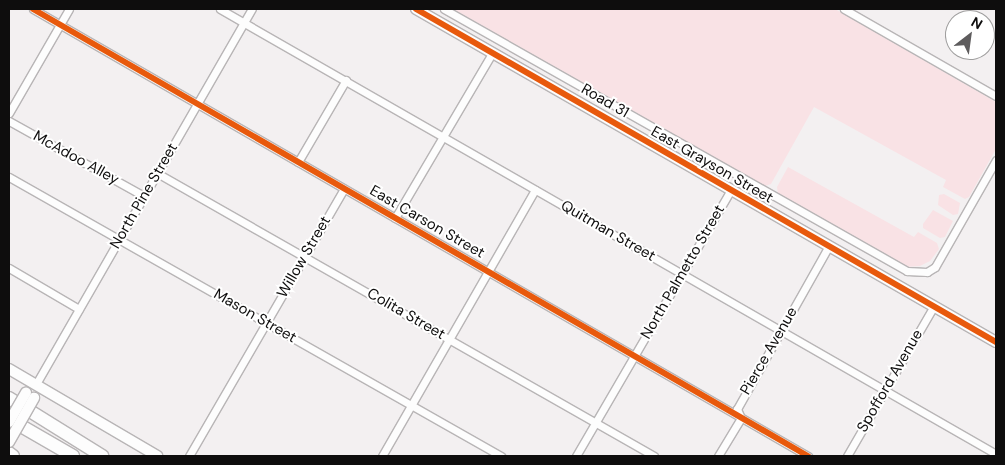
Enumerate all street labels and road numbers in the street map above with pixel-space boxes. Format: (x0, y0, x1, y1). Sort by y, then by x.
street label: Road 31 (578, 80, 632, 122)
street label: East Grayson Street (648, 123, 776, 207)
street label: McAdoo Alley (30, 127, 122, 189)
street label: North Pine Street (106, 140, 182, 252)
street label: East Carson Street (366, 182, 488, 262)
street label: Quitman Street (557, 197, 659, 265)
street label: North Palmetto Street (637, 202, 729, 342)
street label: Willow Street (273, 213, 335, 301)
street label: Colita Street (364, 284, 448, 344)
street label: Mason Street (211, 285, 299, 347)
street label: Pierce Avenue (737, 304, 801, 398)
street label: Spofford Avenue (853, 327, 927, 435)

